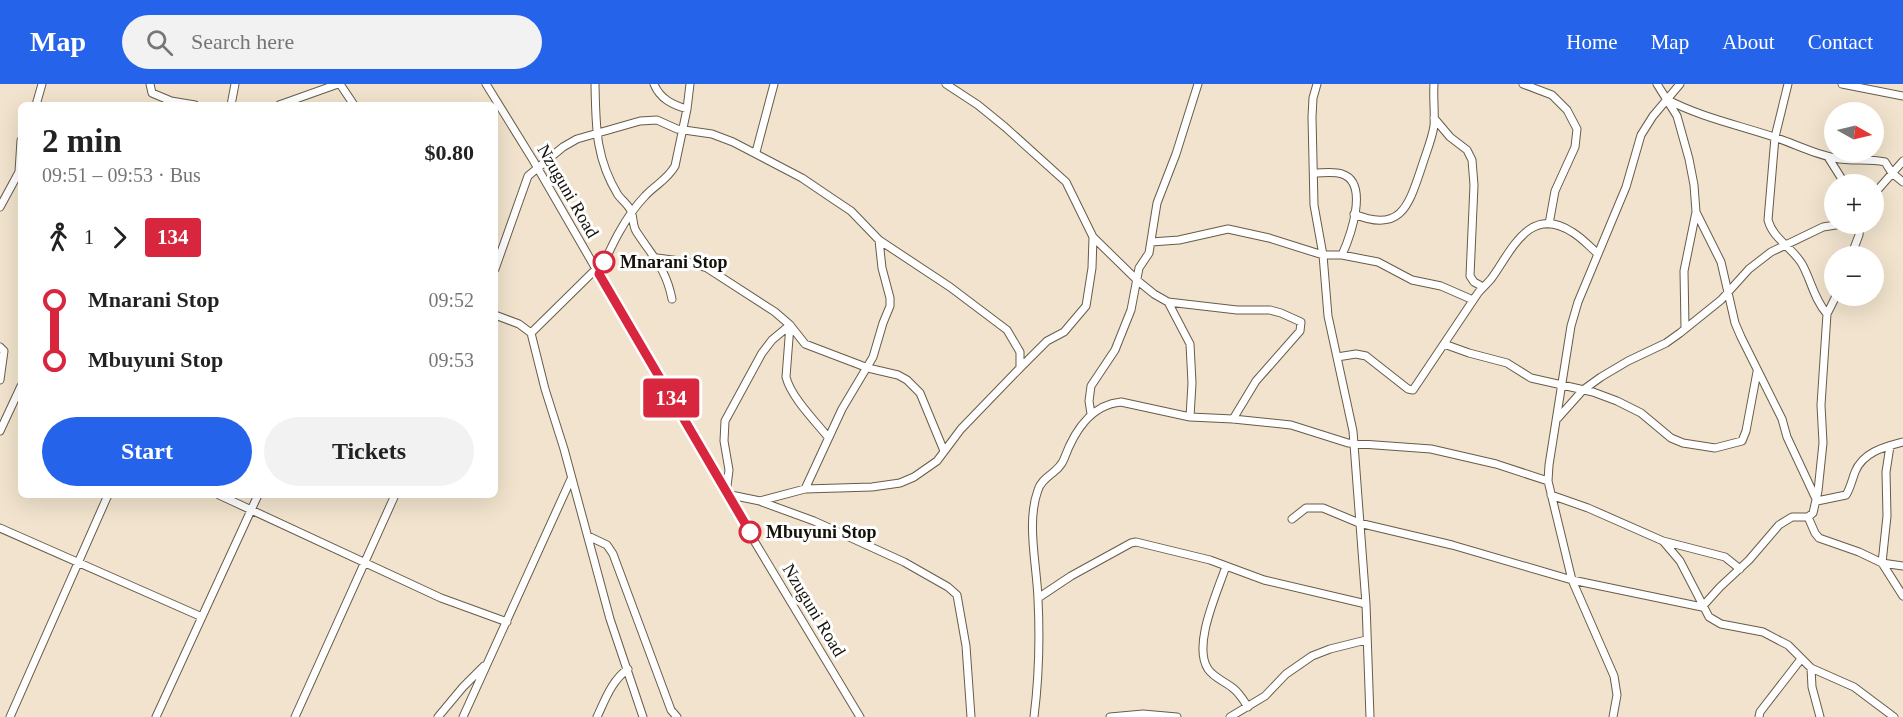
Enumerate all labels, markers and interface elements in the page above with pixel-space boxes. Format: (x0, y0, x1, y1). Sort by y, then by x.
search box (122, 15, 542, 69)
text: Map (30, 26, 86, 57)
icon: search (143, 26, 176, 59)
text: Search here (191, 29, 294, 54)
text: Home (1566, 30, 1618, 54)
text: Map (1651, 30, 1689, 54)
text: About (1722, 30, 1775, 54)
text: Contact (1808, 30, 1873, 54)
north arrow (1824, 102, 1884, 162)
map controls (1824, 102, 1884, 306)
text: 2 min (42, 123, 122, 159)
text: $0.80 (425, 140, 474, 165)
street label: Nzuguni Road (533, 141, 603, 241)
text: 09:51 – 09:53 · Bus (42, 164, 201, 186)
button: + (1824, 174, 1884, 234)
icon: walk (42, 221, 75, 254)
icon: forward (103, 221, 136, 254)
text: 134 (157, 225, 189, 249)
text: 1 (84, 226, 94, 248)
button: − (1824, 246, 1884, 306)
marker: Mnarani Stop (593, 251, 615, 273)
place label: Mnarani Stop (620, 252, 728, 272)
text: Mnarani Stop (88, 287, 219, 312)
text: 09:52 (428, 289, 474, 311)
text: Mbuyuni Stop (88, 347, 223, 372)
text: 09:53 (428, 349, 474, 371)
line badge: 134 (636, 378, 706, 418)
text: 134 (655, 386, 687, 410)
button: Start (42, 417, 252, 486)
button: Tickets (264, 417, 474, 486)
marker: Mbuyuni Stop (739, 521, 761, 543)
place label: Mbuyuni Stop (766, 522, 877, 542)
street label: Nzuguni Road (779, 560, 849, 660)

